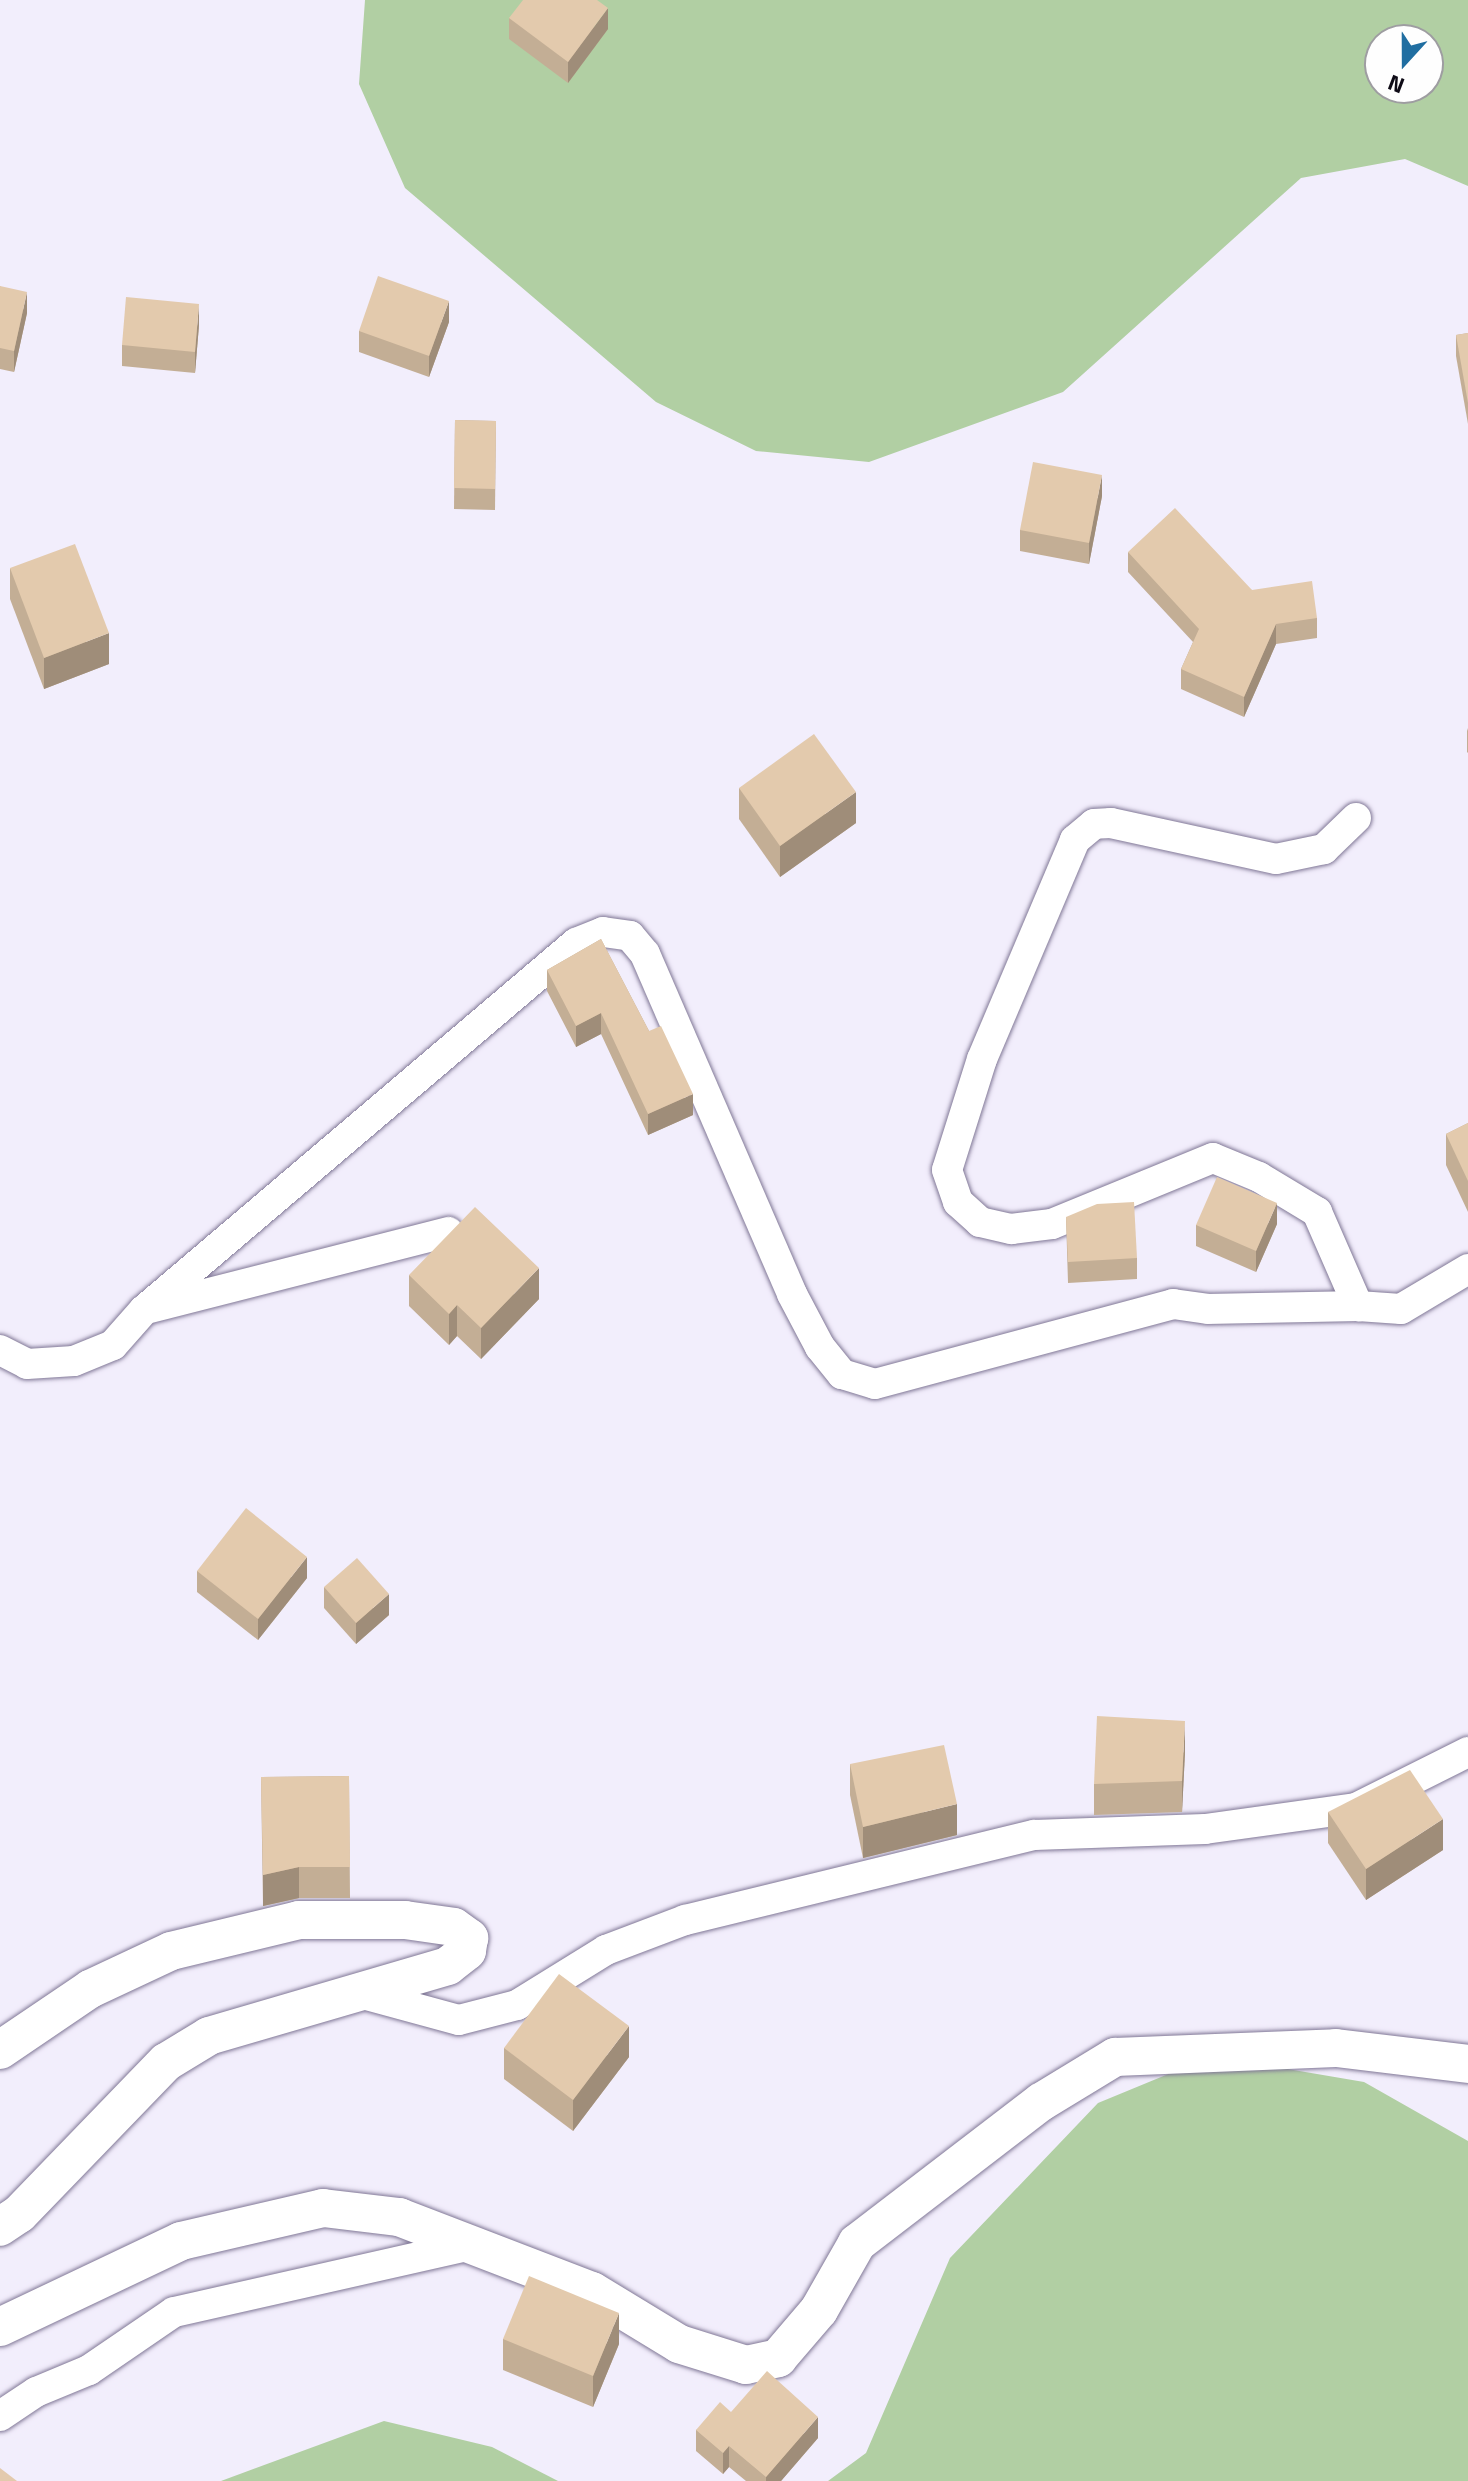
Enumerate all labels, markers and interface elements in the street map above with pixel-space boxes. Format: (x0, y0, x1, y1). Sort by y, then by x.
north arrow (1364, 24, 1444, 104)
text: N (1383, 66, 1409, 103)

